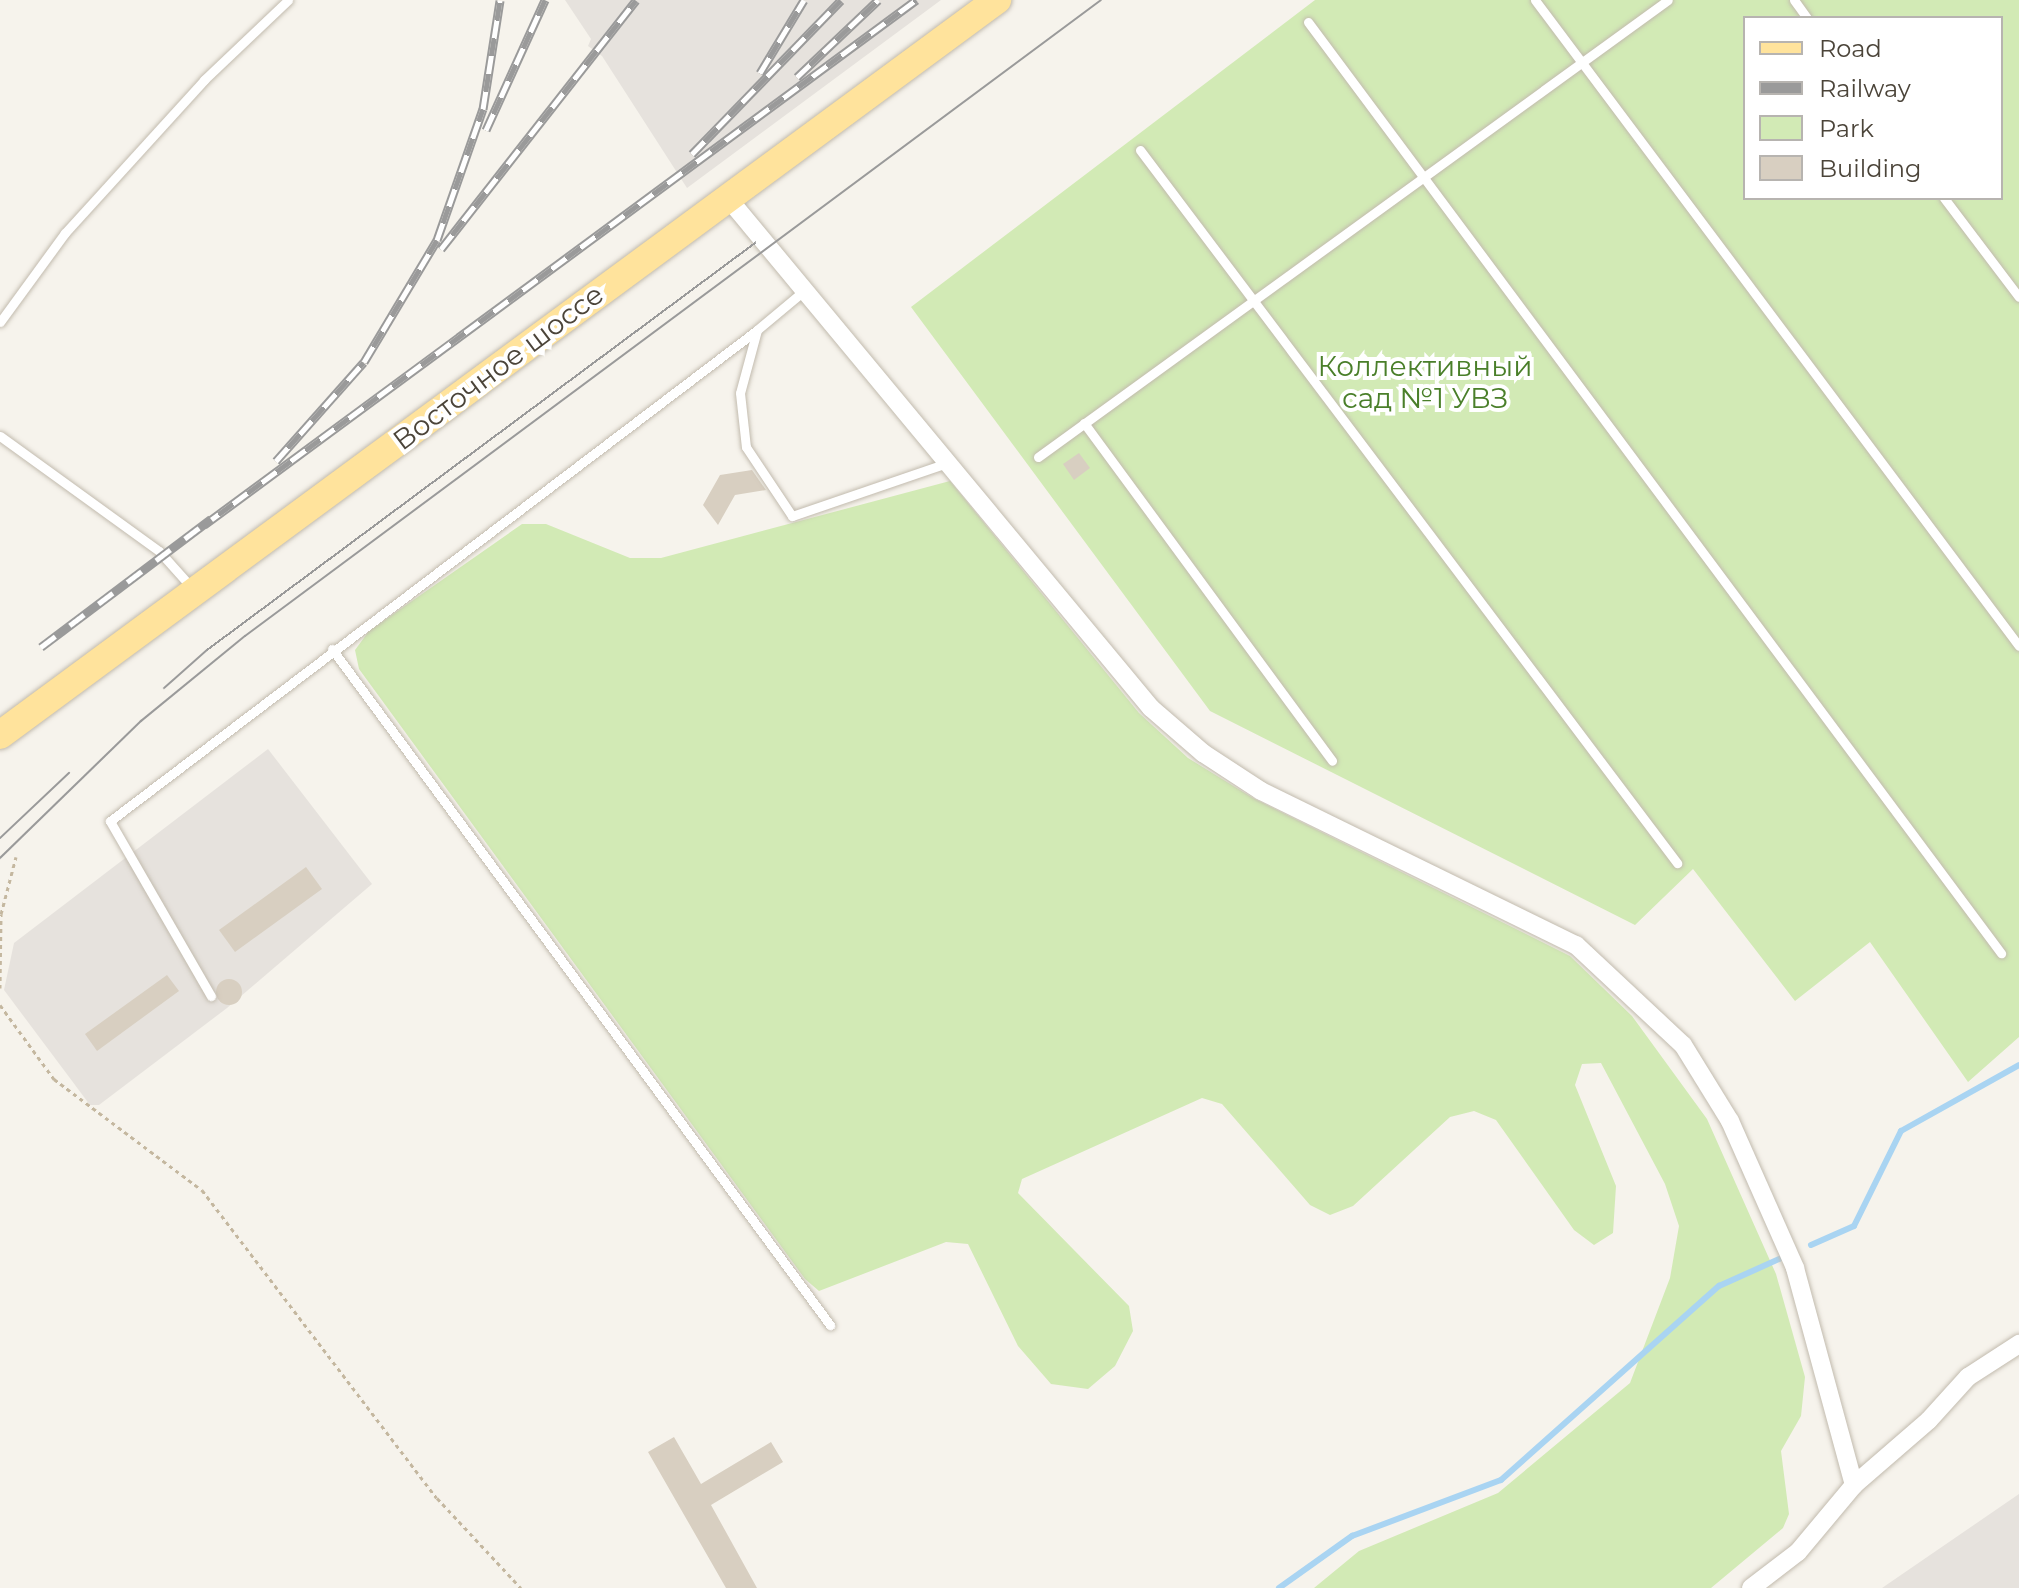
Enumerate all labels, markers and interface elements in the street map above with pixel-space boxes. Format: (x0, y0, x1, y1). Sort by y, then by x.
legend (1743, 16, 2003, 200)
text: Road (1819, 34, 1882, 63)
text: Railway (1819, 74, 1911, 103)
text: Park (1819, 114, 1874, 143)
text: Building (1819, 154, 1922, 183)
street label: Восточное шоссе (386, 277, 610, 457)
park label: Коллективный сад №1 УВЗ (1318, 349, 1532, 415)

